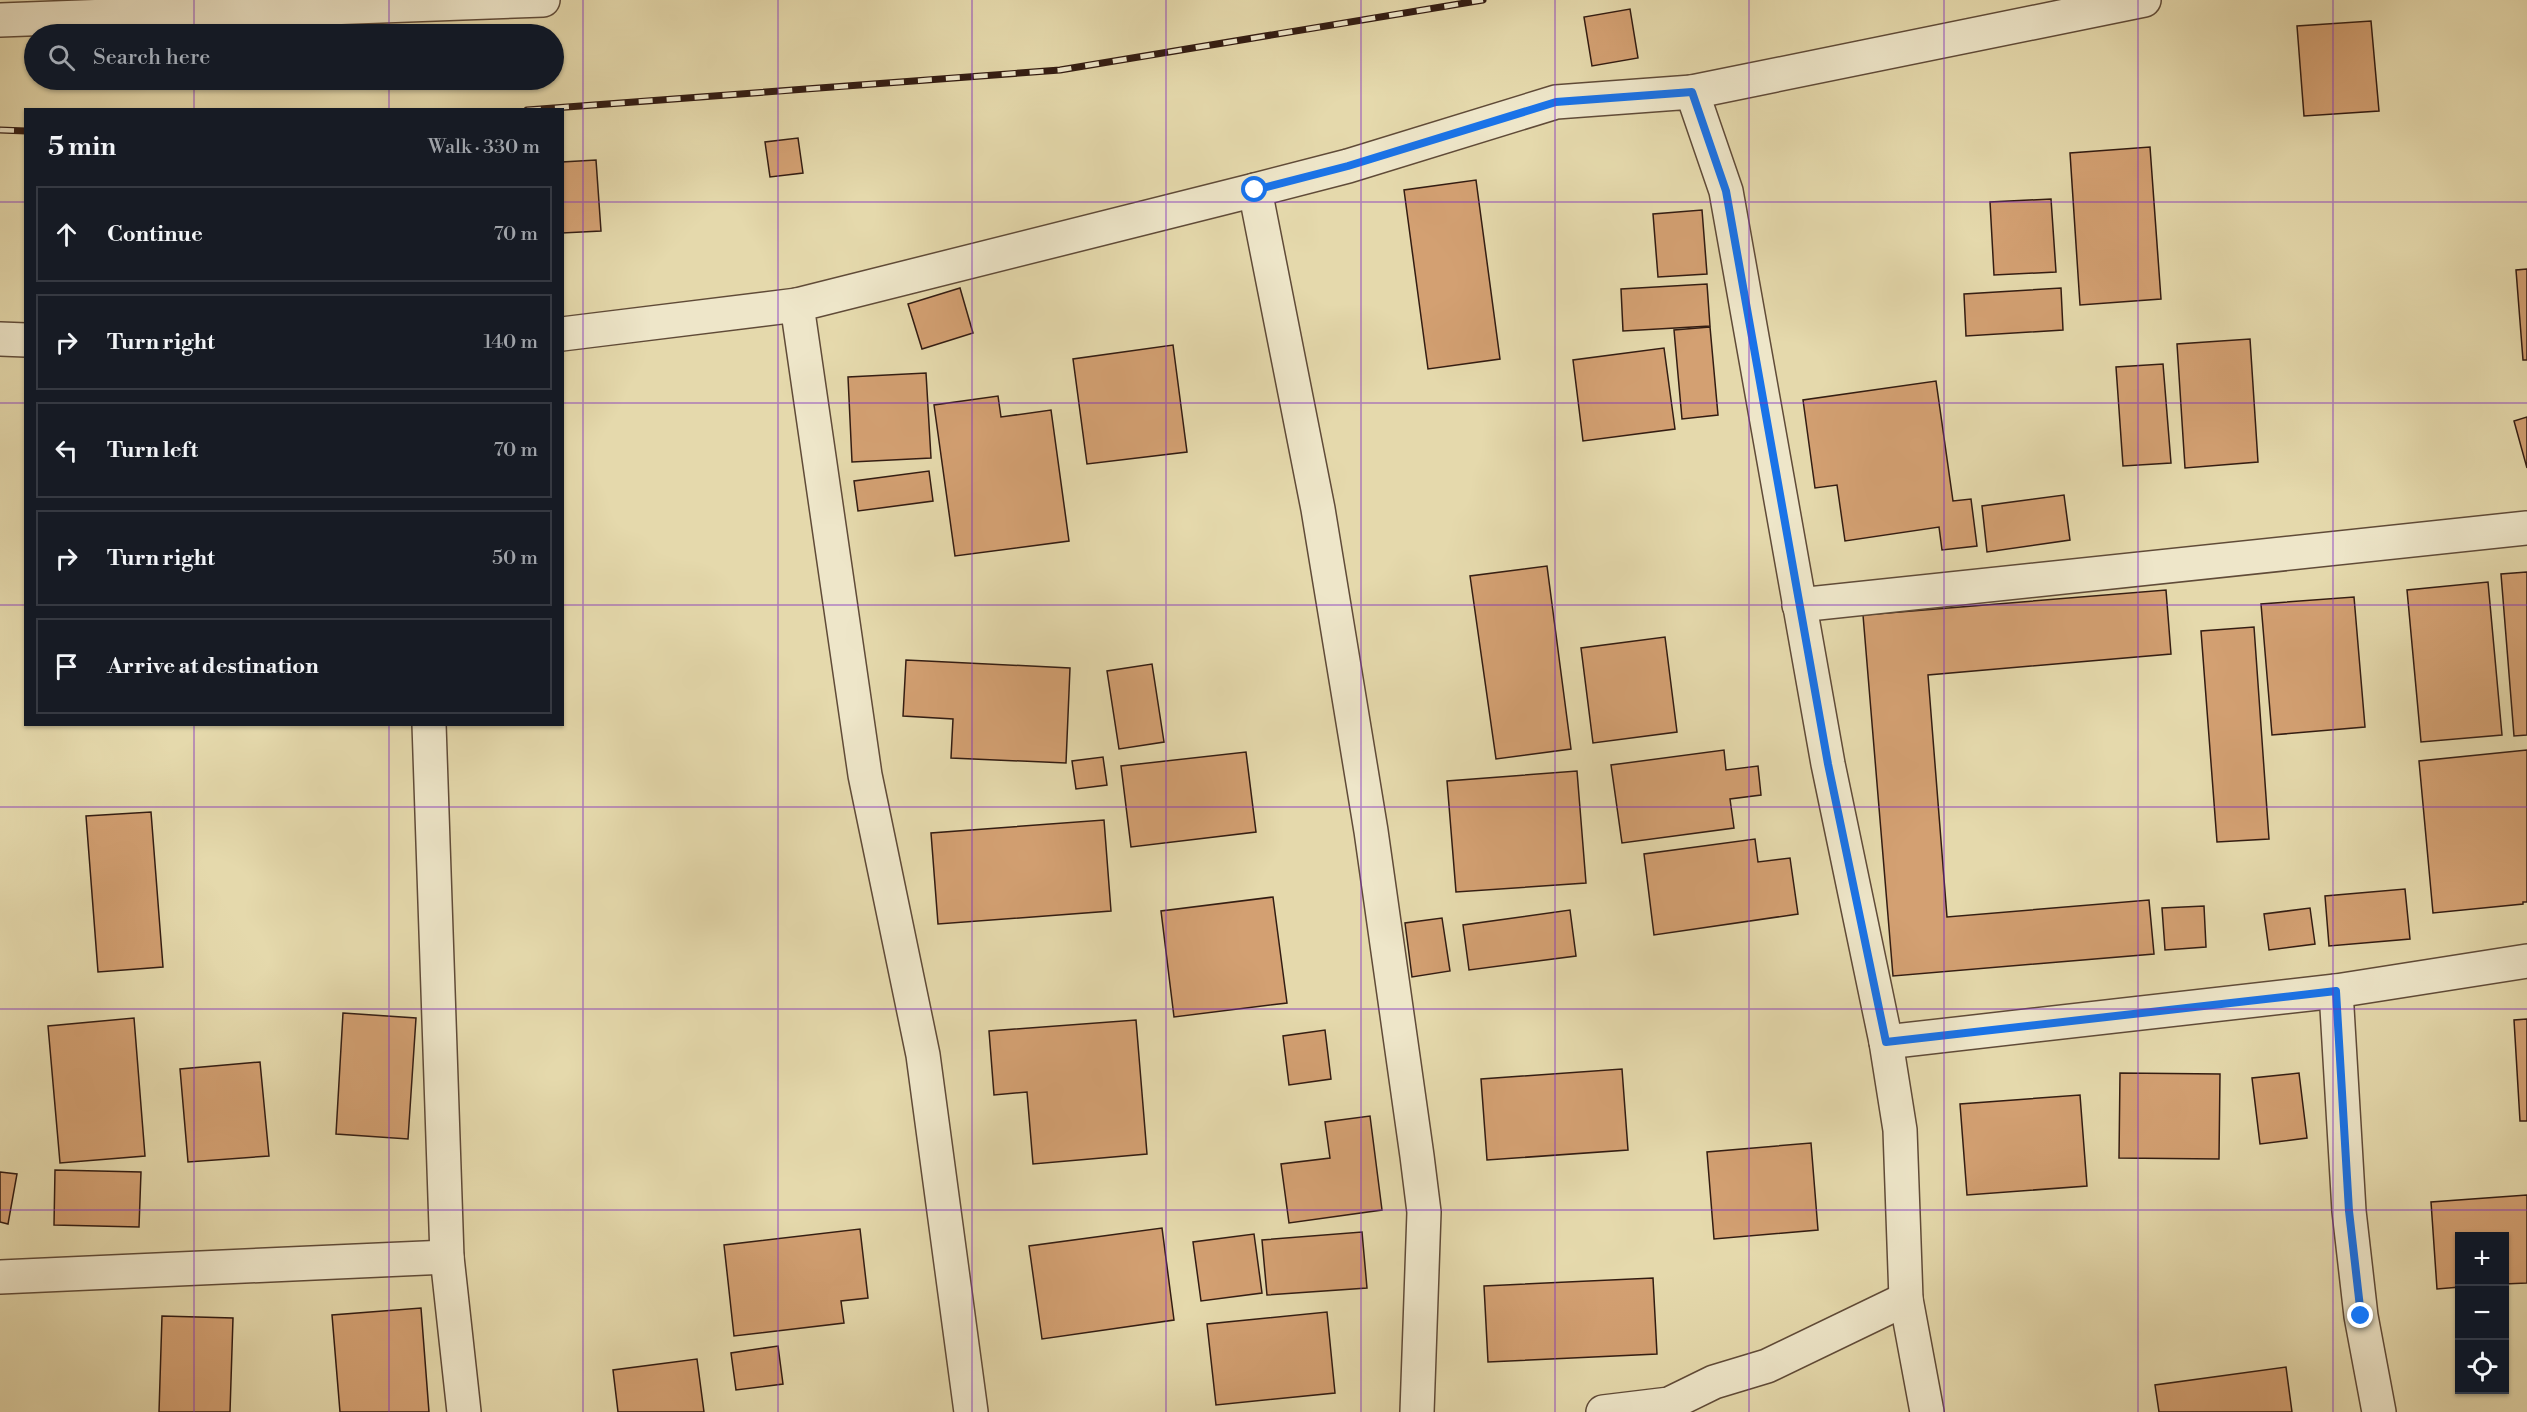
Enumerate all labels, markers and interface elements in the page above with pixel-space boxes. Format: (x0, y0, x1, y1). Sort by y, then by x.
search box (24, 24, 564, 90)
icon: search (45, 41, 78, 74)
text: Search here (93, 44, 210, 71)
text: 5 min (48, 131, 116, 163)
text: Walk · 330 m (428, 135, 540, 160)
route start (1241, 176, 1267, 202)
icon: ahead (50, 218, 83, 251)
text: Continue (107, 221, 203, 248)
text: 70 m (494, 222, 538, 247)
icon: right (50, 326, 83, 359)
text: Turn right (107, 329, 215, 356)
text: 140 m (483, 330, 538, 355)
icon: left (50, 434, 83, 467)
text: Turn left (107, 437, 198, 464)
text: 70 m (494, 438, 538, 463)
icon: right (50, 542, 83, 575)
text: Turn right (107, 545, 215, 572)
text: 50 m (492, 546, 538, 571)
icon: arrive (50, 650, 83, 683)
text: Arrive at destination (107, 653, 319, 680)
map controls (2455, 1232, 2509, 1394)
button: + (2455, 1232, 2509, 1286)
button: − (2455, 1286, 2509, 1340)
route end (2347, 1302, 2373, 1328)
button: locate (2455, 1340, 2509, 1394)

